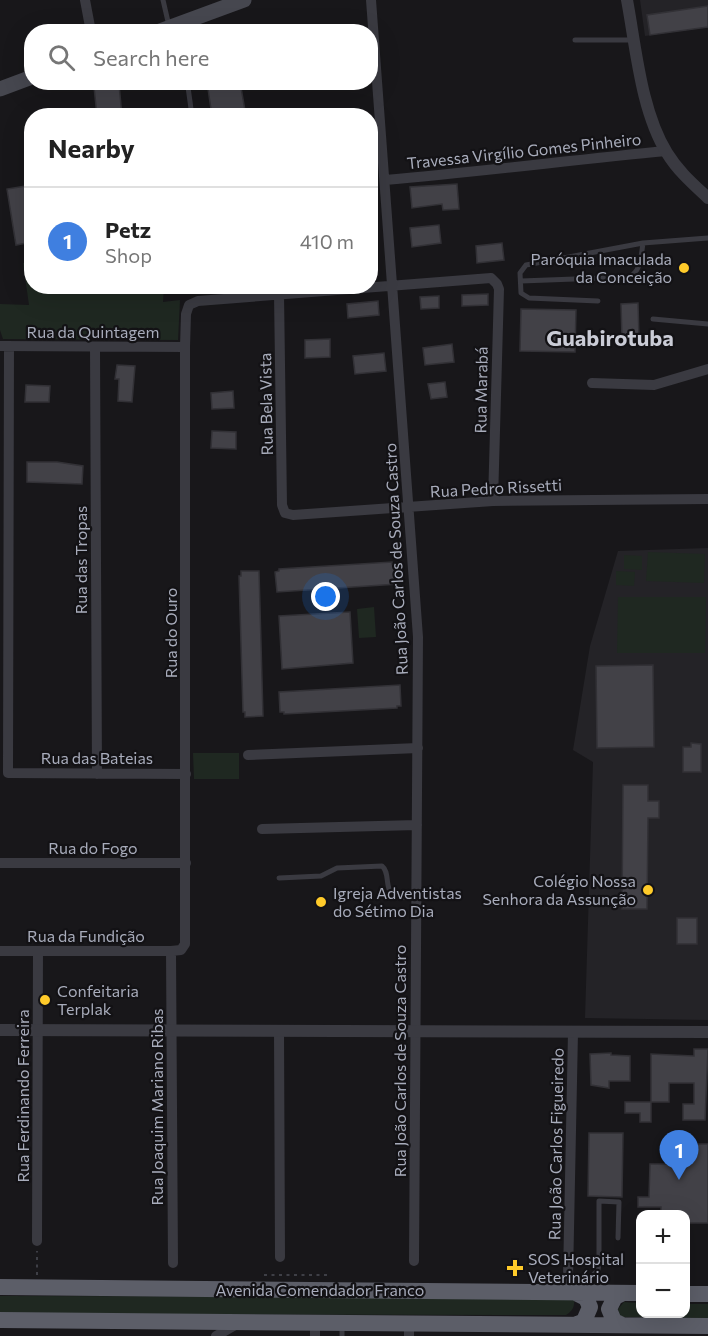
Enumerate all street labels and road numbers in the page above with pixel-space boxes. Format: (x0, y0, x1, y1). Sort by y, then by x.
street label: Travessa Virgílio Gomes Pinheiro (406, 129, 642, 172)
street label: Rua da Quintagem (27, 322, 159, 341)
street label: Rua Marabá (470, 346, 491, 434)
street label: Rua Bela Vista (255, 353, 276, 455)
street label: Rua João Carlos de Souza Castro (380, 442, 411, 676)
street label: Rua Pedro Rissetti (430, 475, 562, 500)
street label: Rua das Tropas (71, 506, 90, 614)
street label: Rua do Ouro (161, 588, 180, 678)
street label: Rua das Bateias (41, 748, 153, 767)
street label: Rua do Fogo (48, 838, 138, 857)
street label: Rua da Fundição (27, 926, 145, 945)
street label: Rua João Carlos de Souza Castro (390, 945, 409, 1177)
street label: Rua Joaquim Mariano Ribas (147, 1008, 166, 1206)
street label: Rua Ferdinando Ferreira (13, 1009, 32, 1183)
street label: Rua João Carlos Figueiredo (544, 1048, 567, 1240)
street label: Avenida Comendador Franco (216, 1280, 424, 1299)

